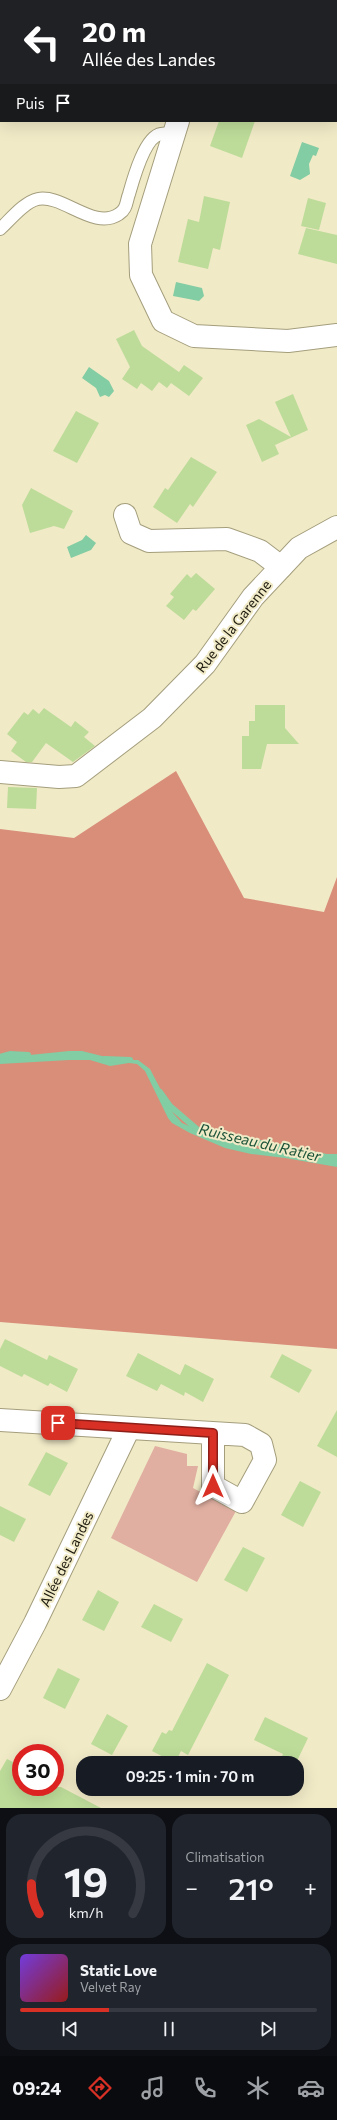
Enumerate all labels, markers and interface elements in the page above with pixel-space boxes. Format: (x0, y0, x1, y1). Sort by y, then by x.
text: 20 m (82, 14, 146, 48)
icon: left (16, 16, 68, 68)
text: Allée des Landes (82, 48, 216, 70)
icon: arrive (52, 92, 74, 114)
text: Puis (16, 94, 44, 112)
street label: Rue de la Garenne (192, 576, 274, 676)
water label: Ruisseau du Ratier (197, 1119, 324, 1165)
pin (41, 1406, 75, 1440)
icon: arrive (47, 1412, 69, 1434)
position arrow (192, 1465, 234, 1507)
street label: Allée des Landes (36, 1509, 96, 1609)
speed limit sign: 30 (12, 1744, 64, 1796)
text: 09:25 · 1 min · 70 m (126, 1767, 254, 1785)
text: Climatisation (186, 1849, 264, 1865)
text: 19 (64, 1855, 108, 1906)
text: 21° (228, 1869, 274, 1906)
text: − (186, 1874, 198, 1901)
text: + (304, 1874, 317, 1901)
text: km/h (68, 1903, 103, 1921)
text: Static Love (80, 1961, 157, 1979)
text: Velvet Ray (80, 1979, 141, 1995)
icon: previous (59, 2018, 81, 2040)
icon: pause (158, 2018, 180, 2040)
icon: next (257, 2018, 279, 2040)
icon: directions (86, 2074, 114, 2102)
icon: music (139, 2074, 167, 2102)
icon: phone (191, 2074, 219, 2102)
icon: climate (244, 2074, 272, 2102)
icon: car (297, 2074, 325, 2102)
text: 09:24 (12, 2077, 61, 2099)

